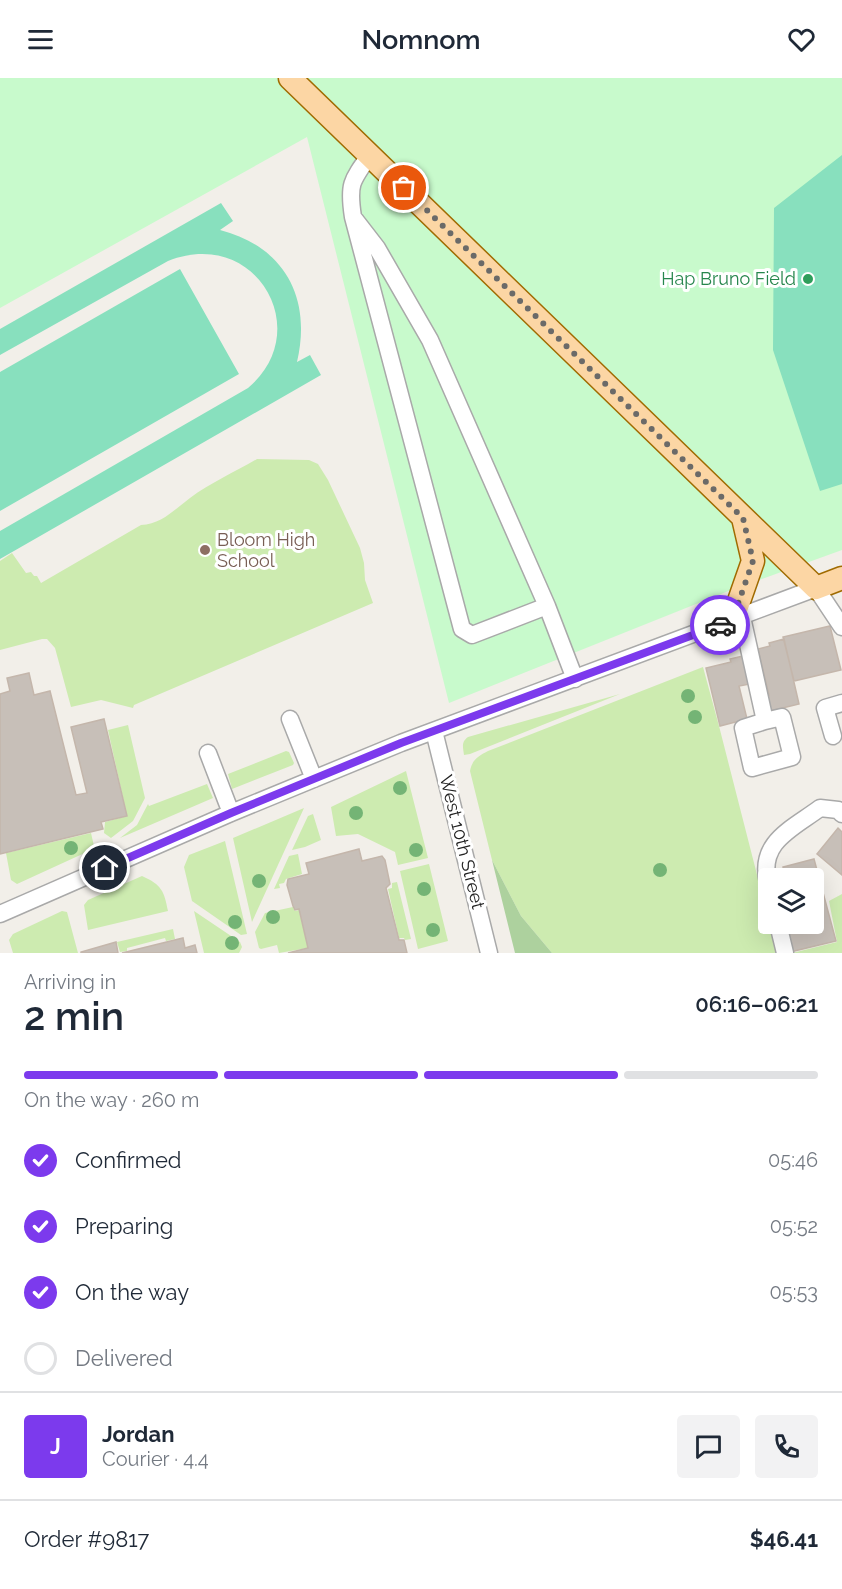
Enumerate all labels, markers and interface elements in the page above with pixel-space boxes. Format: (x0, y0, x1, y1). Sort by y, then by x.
icon: menu (24, 23, 57, 56)
icon: heart (785, 23, 818, 56)
text: Nomnom (361, 24, 481, 55)
pin (378, 162, 429, 213)
icon: bag (387, 171, 420, 204)
place label: Hap Bruno Field (661, 268, 796, 289)
marker: Hap Bruno Field (801, 272, 815, 286)
place label: Bloom High School (217, 529, 315, 571)
marker: Bloom High School (198, 543, 212, 557)
courier (690, 595, 750, 655)
icon: car (704, 609, 737, 642)
street label: West 10th Street (436, 773, 489, 911)
pin (79, 842, 130, 893)
icon: home (88, 851, 121, 884)
map controls (758, 868, 824, 934)
button: layers (758, 868, 824, 934)
text: Arriving in (24, 970, 116, 994)
text: 06:16–06:21 (695, 991, 818, 1017)
text: 2 min (24, 993, 124, 1039)
text: On the way · 260 m (24, 1088, 199, 1112)
icon: check (24, 1144, 57, 1177)
text: Confirmed (75, 1147, 182, 1173)
text: 05:46 (768, 1148, 818, 1172)
icon: check (24, 1210, 57, 1243)
text: Preparing (75, 1213, 173, 1239)
text: 05:52 (770, 1214, 818, 1238)
icon: check (24, 1276, 57, 1309)
text: On the way (75, 1279, 189, 1305)
text: 05:53 (770, 1280, 818, 1304)
text: Delivered (75, 1345, 173, 1371)
button: chat (677, 1415, 740, 1478)
button: phone (755, 1415, 818, 1478)
text: Jordan (102, 1421, 174, 1447)
text: J (50, 1433, 61, 1459)
text: Courier · 4.4 (102, 1447, 209, 1471)
text: Order #9817 (24, 1526, 149, 1552)
text: $46.41 (750, 1526, 818, 1552)

